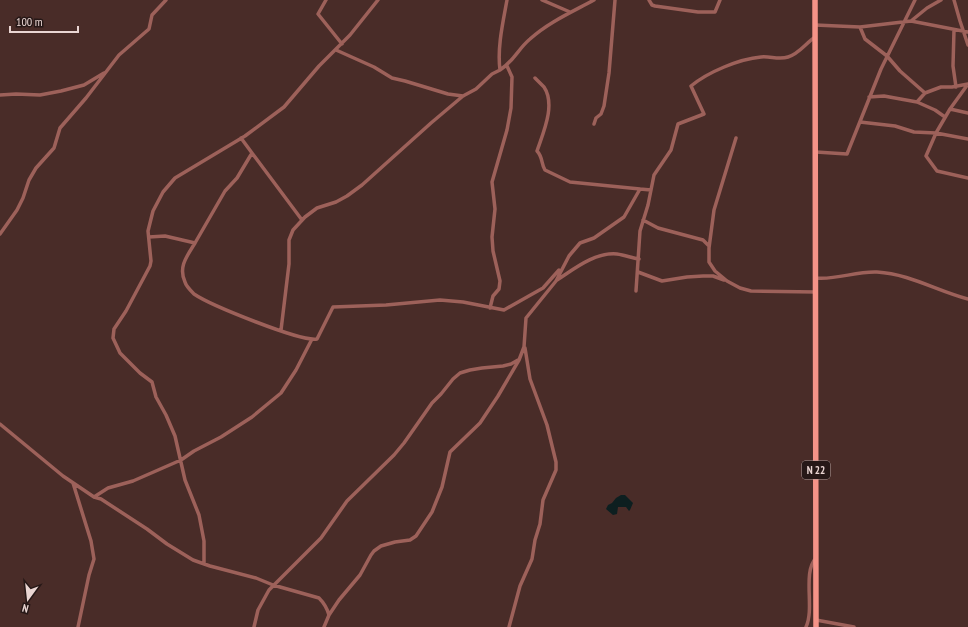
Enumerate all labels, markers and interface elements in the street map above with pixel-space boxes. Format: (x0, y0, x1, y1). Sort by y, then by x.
scale bar (10, 8, 78, 34)
text: 100 m (16, 14, 43, 29)
road number: N 22 (802, 461, 830, 479)
north arrow (8, 579, 48, 619)
text: N (21, 601, 30, 616)

